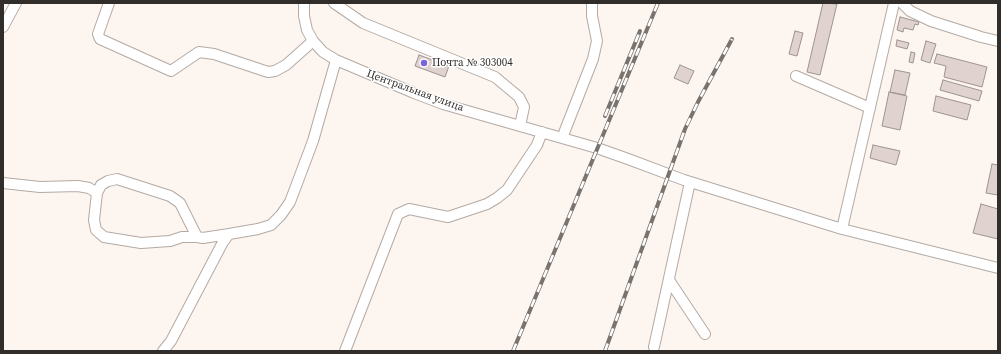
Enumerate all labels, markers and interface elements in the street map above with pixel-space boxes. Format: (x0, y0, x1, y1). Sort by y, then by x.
place label: Почта № 303004 (432, 56, 513, 70)
marker: Почта № 303004 (419, 58, 429, 68)
street label: Центральная улица (365, 67, 465, 115)

